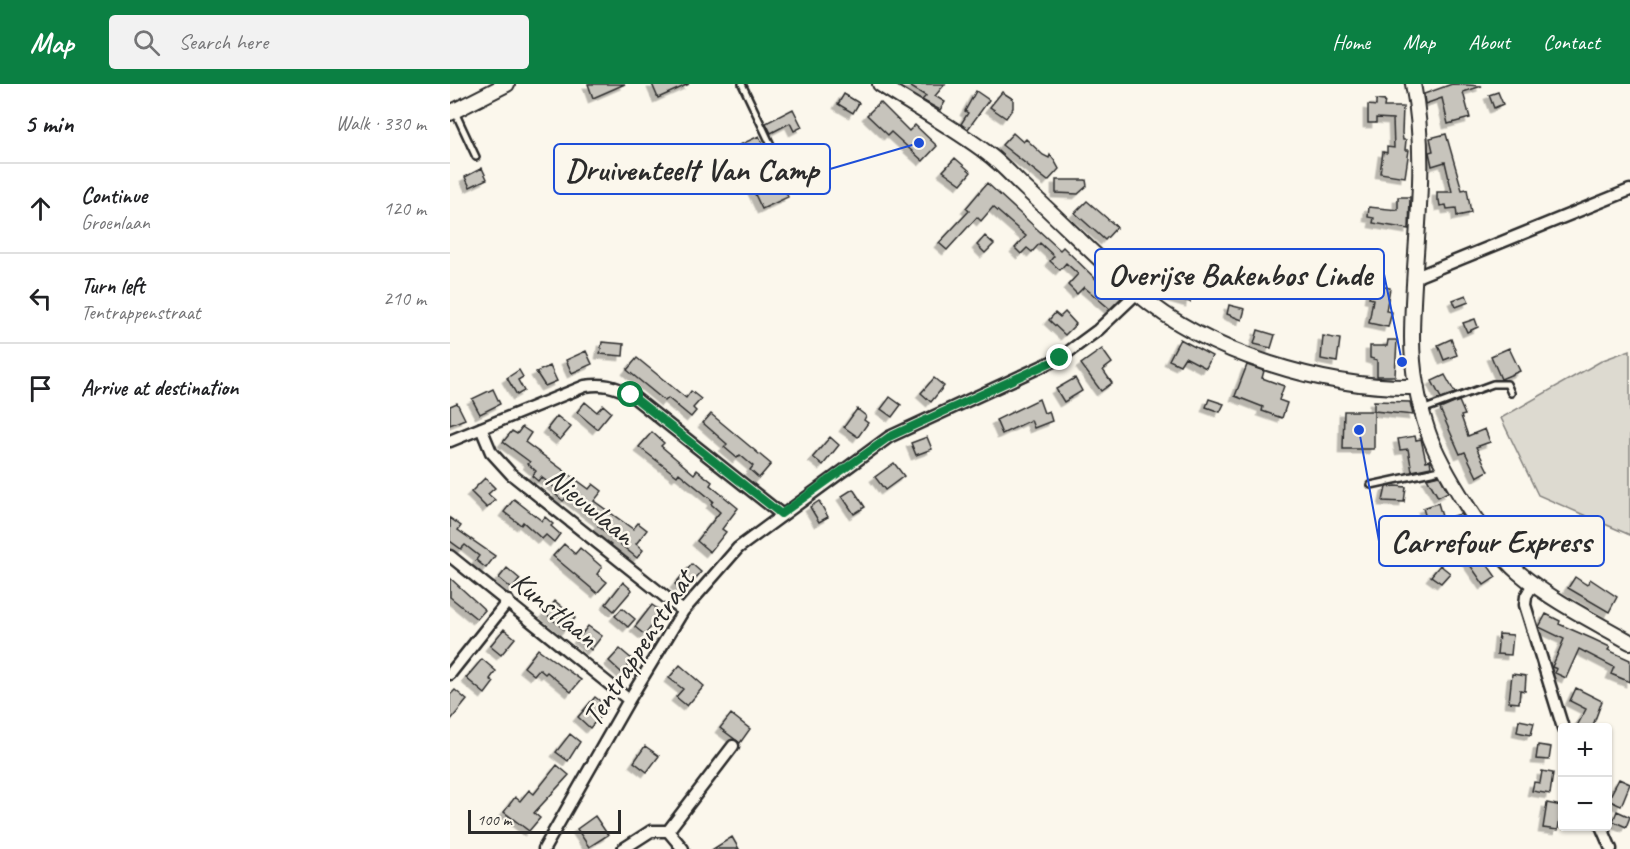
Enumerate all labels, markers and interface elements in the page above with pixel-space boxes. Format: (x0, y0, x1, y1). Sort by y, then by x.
search box (109, 15, 529, 69)
text: Map (30, 25, 73, 60)
icon: search (130, 26, 163, 59)
text: Search here (178, 28, 268, 56)
text: Home (1332, 29, 1370, 55)
text: Map (1403, 29, 1435, 55)
text: About (1468, 29, 1510, 55)
text: Contact (1543, 29, 1600, 55)
text: 5 min (24, 107, 73, 140)
text: Walk · 330 m (336, 111, 426, 136)
callout: Druiventeelt Van Camp (554, 144, 830, 194)
text: Druiventeelt Van Camp (566, 149, 821, 190)
text: Continue (81, 182, 147, 210)
icon: ahead (24, 192, 57, 225)
text: 120 m (383, 196, 426, 221)
text: Groenlaan (81, 210, 150, 235)
callout: Overijse Bakenbos Linde (1095, 249, 1384, 299)
text: Overijse Bakenbos Linde (1108, 254, 1374, 295)
text: Turn left (81, 272, 145, 300)
icon: left (24, 282, 57, 315)
text: 210 m (383, 286, 426, 311)
text: Tentrappenstraat (81, 300, 200, 325)
route end (1046, 344, 1072, 370)
icon: arrive (24, 372, 57, 405)
text: Arrive at destination (81, 374, 238, 402)
route start (617, 381, 643, 407)
street label: Nieuwlaan (539, 458, 645, 555)
callout: Carrefour Express (1379, 516, 1604, 566)
text: Carrefour Express (1391, 521, 1594, 562)
street label: Tentrappenstraat (573, 560, 704, 733)
street label: Kunstlaan (504, 563, 607, 656)
map controls (1558, 723, 1612, 831)
button: + (1558, 723, 1612, 777)
button: − (1558, 777, 1612, 831)
scale bar (468, 807, 621, 834)
text: 100 m (477, 810, 511, 830)

